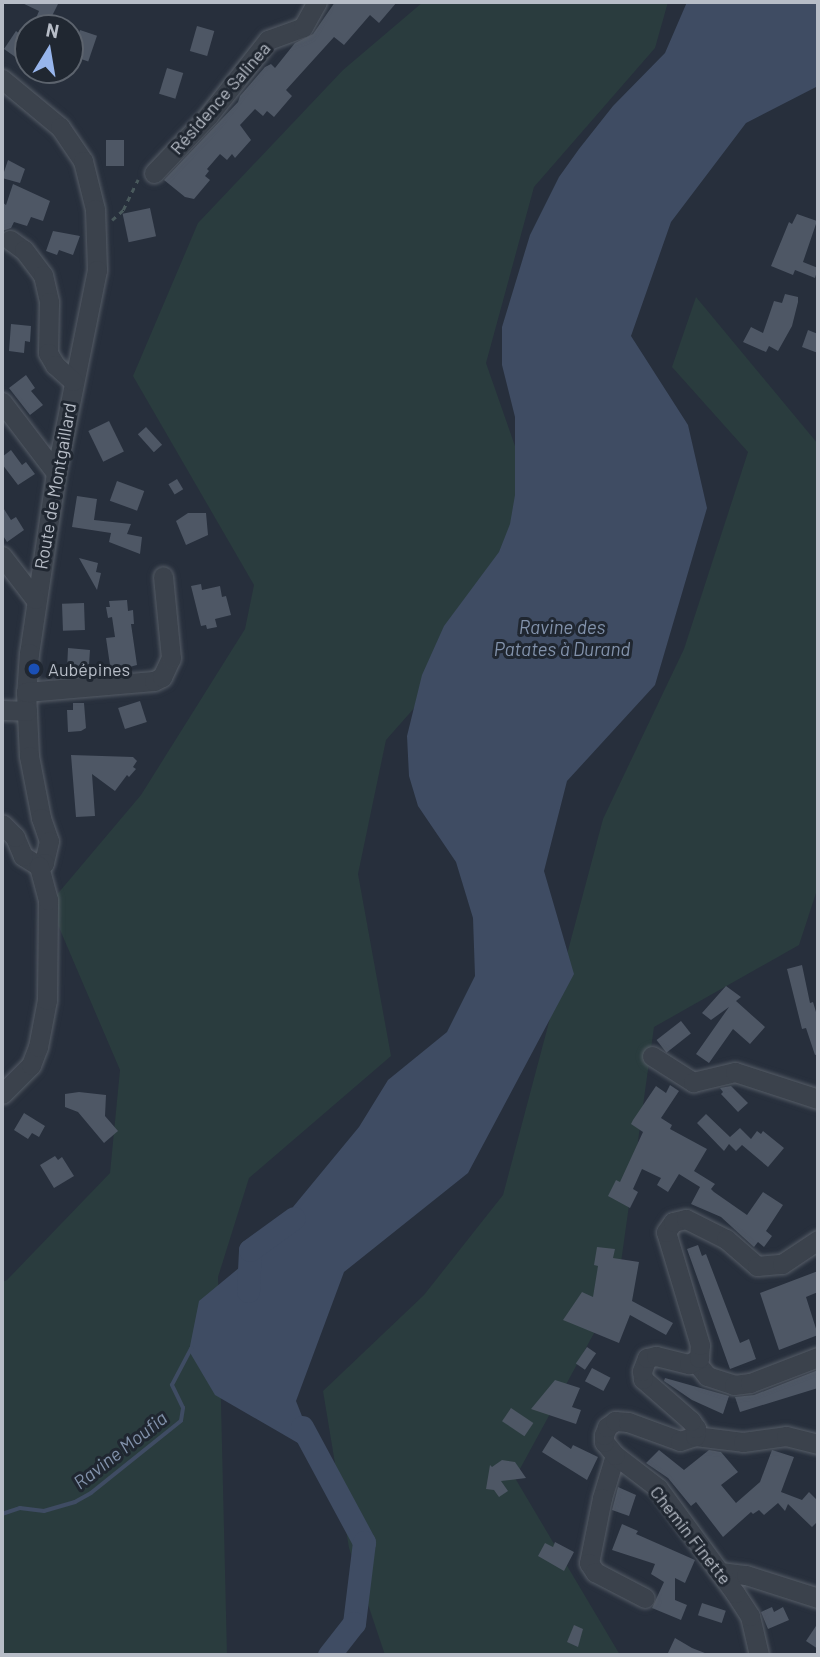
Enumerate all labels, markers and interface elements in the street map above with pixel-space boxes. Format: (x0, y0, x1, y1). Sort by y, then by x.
north arrow (14, 14, 84, 84)
text: N (44, 17, 61, 42)
street label: Résidence Salinea (165, 37, 275, 159)
street label: Route de Montgaillard (30, 401, 80, 571)
water label: Ravine des Patates à Durand (494, 616, 630, 660)
place label: Aubépines (48, 658, 130, 680)
marker: Aubépines (26, 661, 42, 677)
water label: Ravine Moufia (69, 1406, 171, 1494)
street label: Chemin Finette (646, 1481, 736, 1589)

